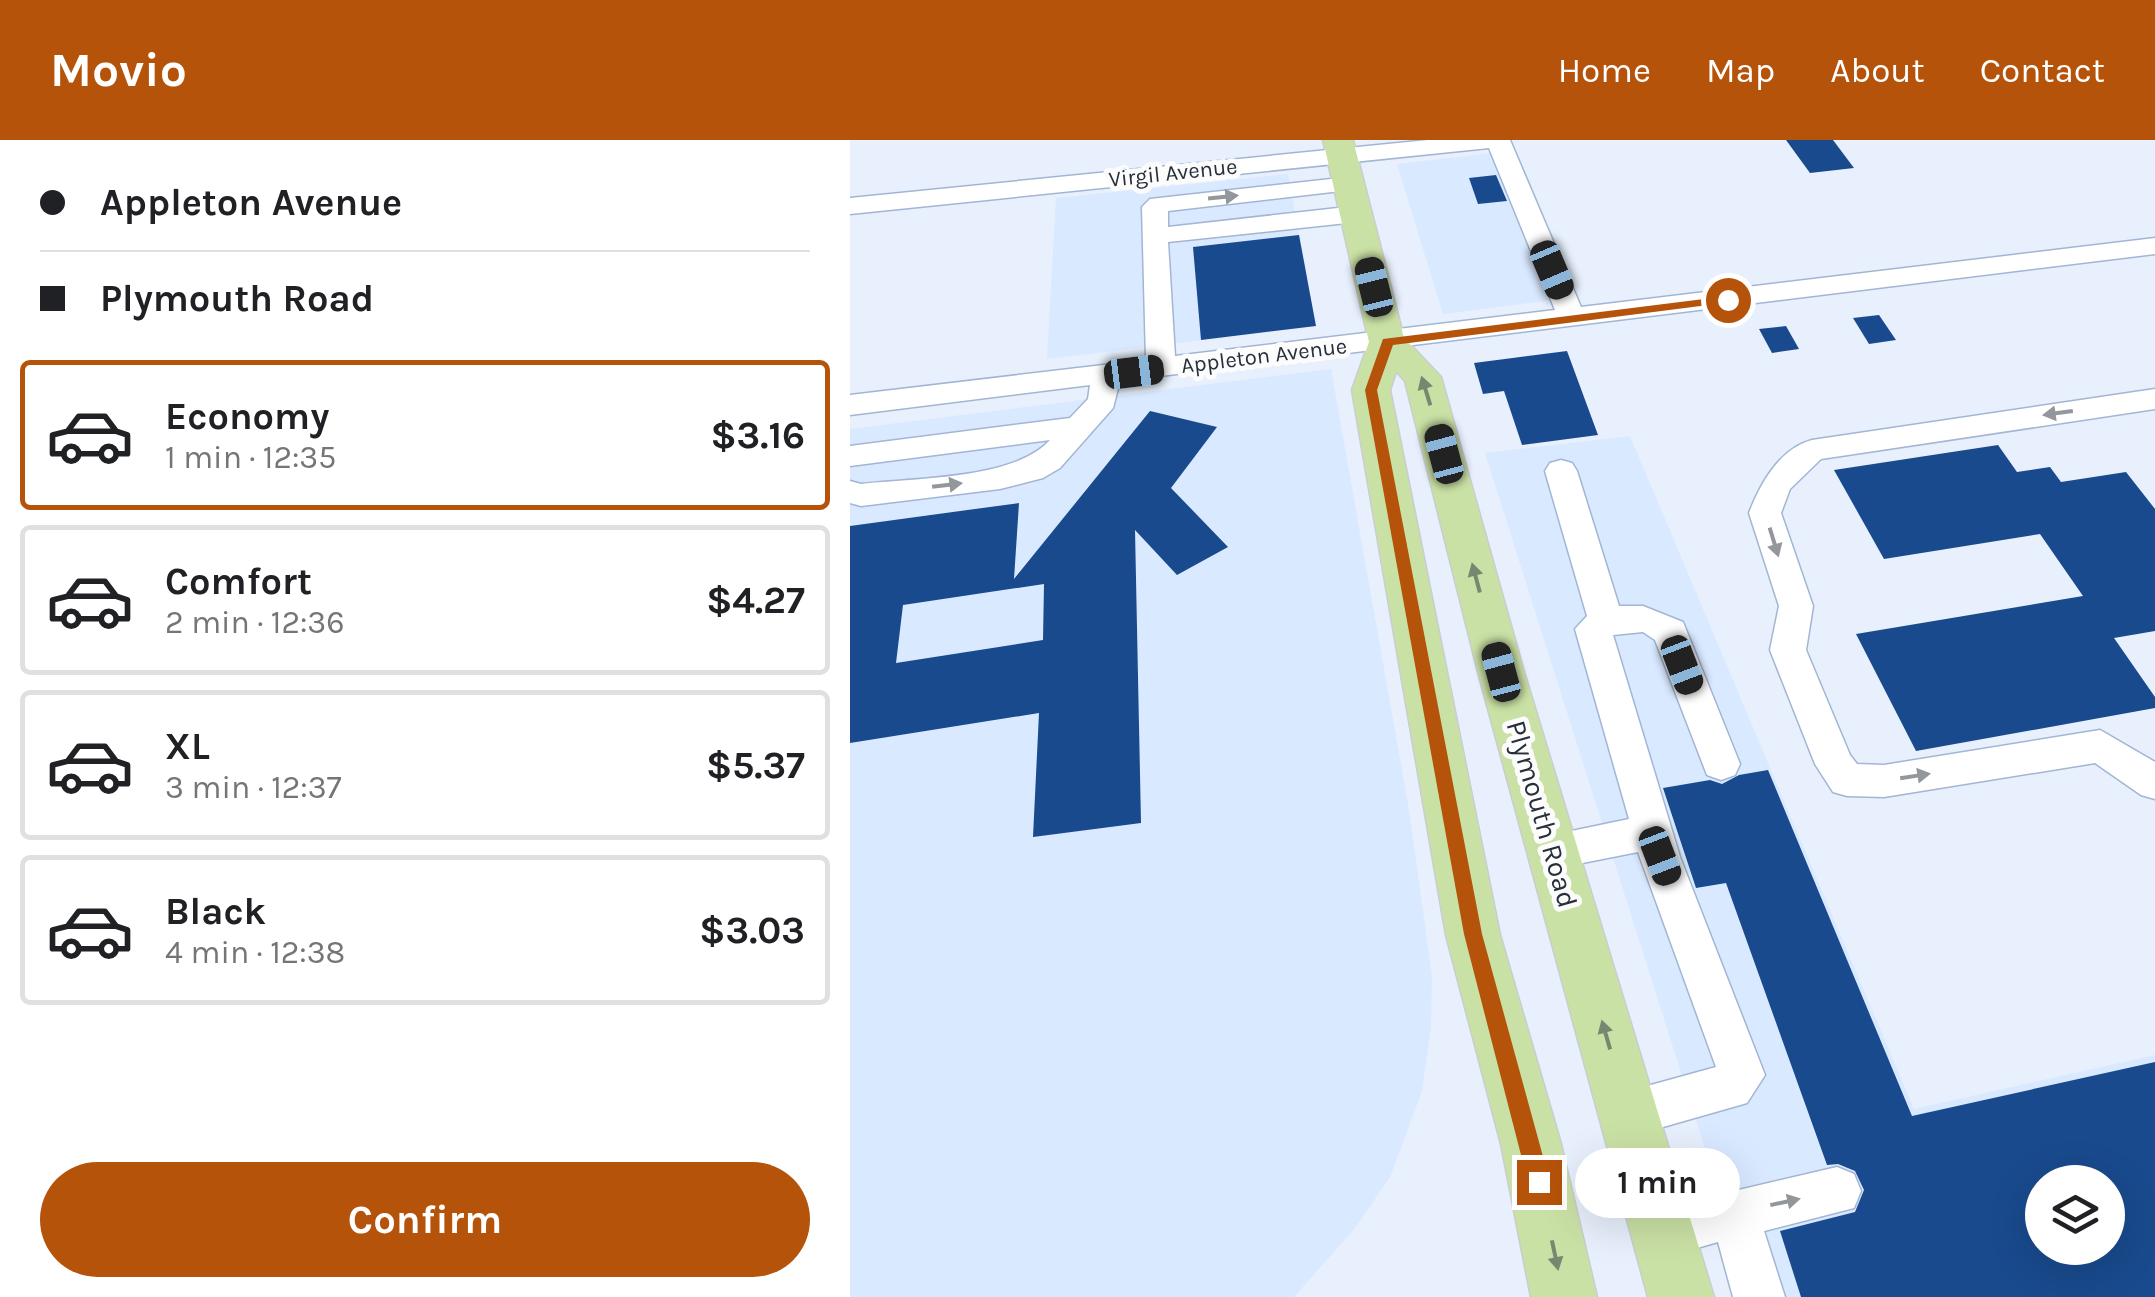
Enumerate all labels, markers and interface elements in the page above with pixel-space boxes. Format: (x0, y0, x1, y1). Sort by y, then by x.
text: Movio (50, 42, 187, 98)
text: Home (1558, 50, 1651, 91)
text: Map (1706, 50, 1775, 91)
text: About (1830, 50, 1925, 91)
text: Contact (1980, 50, 2105, 91)
street label: Virgil Avenue (1107, 153, 1239, 193)
text: Appleton Avenue (100, 180, 402, 225)
one-way arrow (1208, 189, 1239, 205)
car (1526, 237, 1578, 303)
car (1352, 254, 1396, 320)
text: Plymouth Road (100, 276, 374, 321)
route start (1706, 278, 1751, 323)
street label: Appleton Avenue (1180, 333, 1348, 379)
car (1102, 353, 1166, 391)
one-way arrow (1418, 376, 1433, 406)
icon: car (45, 390, 135, 480)
text: Economy (165, 394, 329, 439)
one-way arrow (2042, 405, 2074, 421)
text: $3.16 (710, 413, 805, 458)
car (1422, 421, 1466, 487)
text: 1 min · 12:35 (165, 439, 336, 476)
one-way arrow (931, 476, 963, 492)
one-way arrow (1767, 527, 1782, 557)
icon: car (45, 555, 135, 645)
text: Comfort (165, 559, 312, 604)
one-way arrow (1468, 562, 1483, 593)
text: $4.27 (706, 578, 805, 623)
text: 2 min · 12:36 (165, 604, 345, 641)
car (1657, 632, 1707, 698)
car (1479, 639, 1523, 705)
street label: Plymouth Road (1499, 717, 1585, 911)
icon: car (45, 720, 135, 810)
text: XL (165, 724, 210, 769)
text: $5.37 (706, 743, 805, 788)
one-way arrow (1900, 768, 1931, 783)
text: 3 min · 12:37 (165, 769, 342, 806)
car (1635, 823, 1685, 889)
icon: car (45, 885, 135, 975)
text: Black (165, 889, 266, 934)
text: $3.03 (699, 908, 805, 953)
text: 4 min · 12:38 (165, 934, 345, 971)
one-way arrow (1597, 1019, 1613, 1050)
callout: 1 min (1574, 1147, 1739, 1217)
route end (1517, 1160, 1562, 1205)
button: Confirm (40, 1162, 810, 1277)
text: 1 min (1617, 1164, 1698, 1201)
map controls (2025, 1165, 2125, 1265)
button: layers (2025, 1165, 2125, 1265)
one-way arrow (1770, 1194, 1801, 1209)
one-way arrow (1547, 1240, 1563, 1271)

